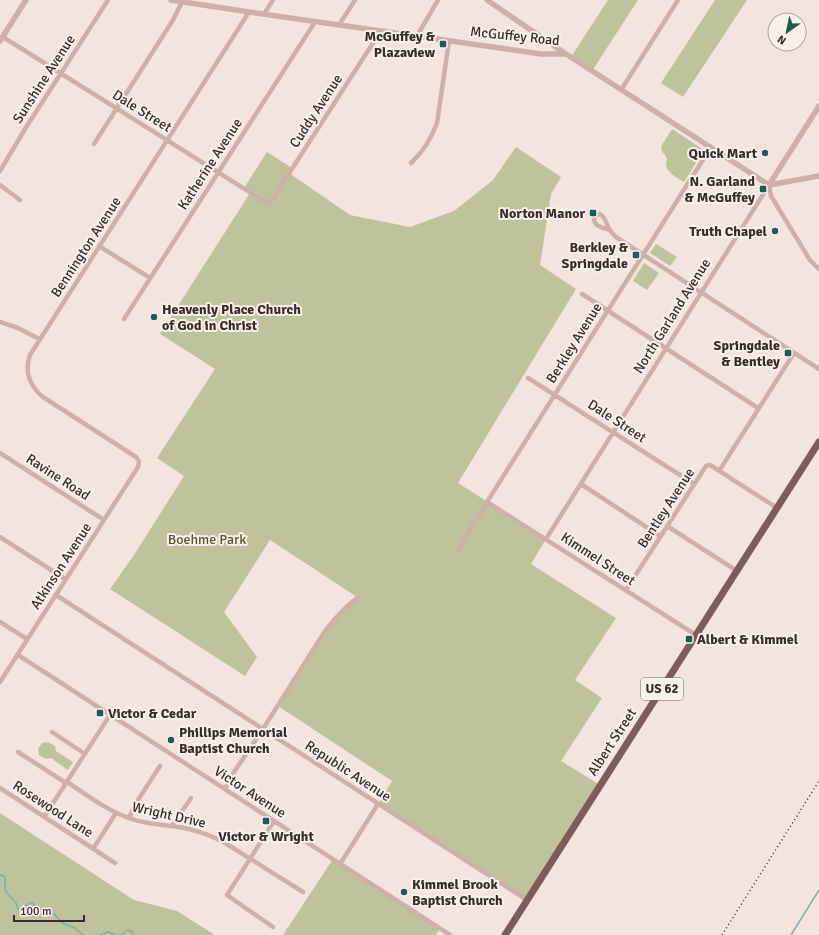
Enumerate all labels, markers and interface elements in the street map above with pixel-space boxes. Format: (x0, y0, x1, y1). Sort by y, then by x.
north arrow (767, 12, 807, 52)
street label: McGuffey Road (469, 23, 561, 49)
place label: McGuffey & Plazaview (364, 28, 436, 61)
street label: Sunshine Avenue (9, 32, 79, 126)
text: N (775, 32, 789, 48)
marker: McGuffey & Plazaview (438, 39, 448, 49)
street label: Cuddy Avenue (286, 71, 346, 151)
street label: Dale Street (109, 86, 175, 136)
street label: Katherine Avenue (174, 115, 246, 213)
place label: Quick Mart (689, 145, 758, 162)
marker: Quick Mart (760, 148, 770, 158)
place label: N. Garland & McGuffey (684, 173, 755, 206)
marker: N. Garland & McGuffey (758, 184, 768, 194)
street label: Bennington Avenue (47, 194, 125, 300)
place label: Norton Manor (499, 205, 585, 222)
marker: Norton Manor (588, 208, 598, 218)
place label: Truth Chapel (689, 223, 768, 240)
marker: Truth Chapel (770, 226, 780, 236)
place label: Berkley & Springdale (562, 239, 629, 272)
marker: Berkley & Springdale (631, 250, 641, 260)
street label: North Garland Avenue (630, 255, 714, 377)
street label: Berkley Avenue (543, 300, 605, 386)
place label: Heavenly Place Church of God in Christ (162, 301, 301, 334)
marker: Heavenly Place Church of God in Christ (149, 312, 159, 322)
place label: Springdale & Bentley (714, 337, 780, 370)
marker: Springdale & Bentley (783, 348, 793, 358)
street label: Dale Street (584, 396, 650, 446)
street label: Ravine Road (23, 450, 93, 504)
street label: Bentley Avenue (634, 465, 698, 551)
street label: Atkinson Avenue (27, 520, 95, 612)
street label: Kimmel Street (558, 529, 638, 589)
park label: Boehme Park (168, 531, 246, 548)
place label: Albert & Kimmel (697, 631, 799, 648)
marker: Albert & Kimmel (684, 634, 694, 644)
road number: US 62 (641, 678, 683, 700)
place label: Victor & Cedar (108, 705, 197, 722)
street label: Albert Street (584, 705, 640, 779)
marker: Victor & Cedar (95, 708, 105, 718)
place label: Phillips Memorial Baptist Church (179, 724, 288, 757)
marker: Phillips Memorial Baptist Church (166, 735, 176, 745)
street label: Republic Avenue (302, 737, 394, 805)
street label: Victor Avenue (211, 762, 289, 822)
street label: Rosewood Lane (10, 777, 96, 841)
street label: Wright Drive (130, 798, 208, 832)
marker: Victor & Wright (261, 816, 271, 826)
place label: Victor & Wright (218, 828, 314, 845)
place label: Kimmel Brook Baptist Church (412, 876, 503, 909)
marker: Kimmel Brook Baptist Church (399, 887, 409, 897)
scale bar (14, 897, 84, 923)
text: 100 m (20, 904, 52, 919)

